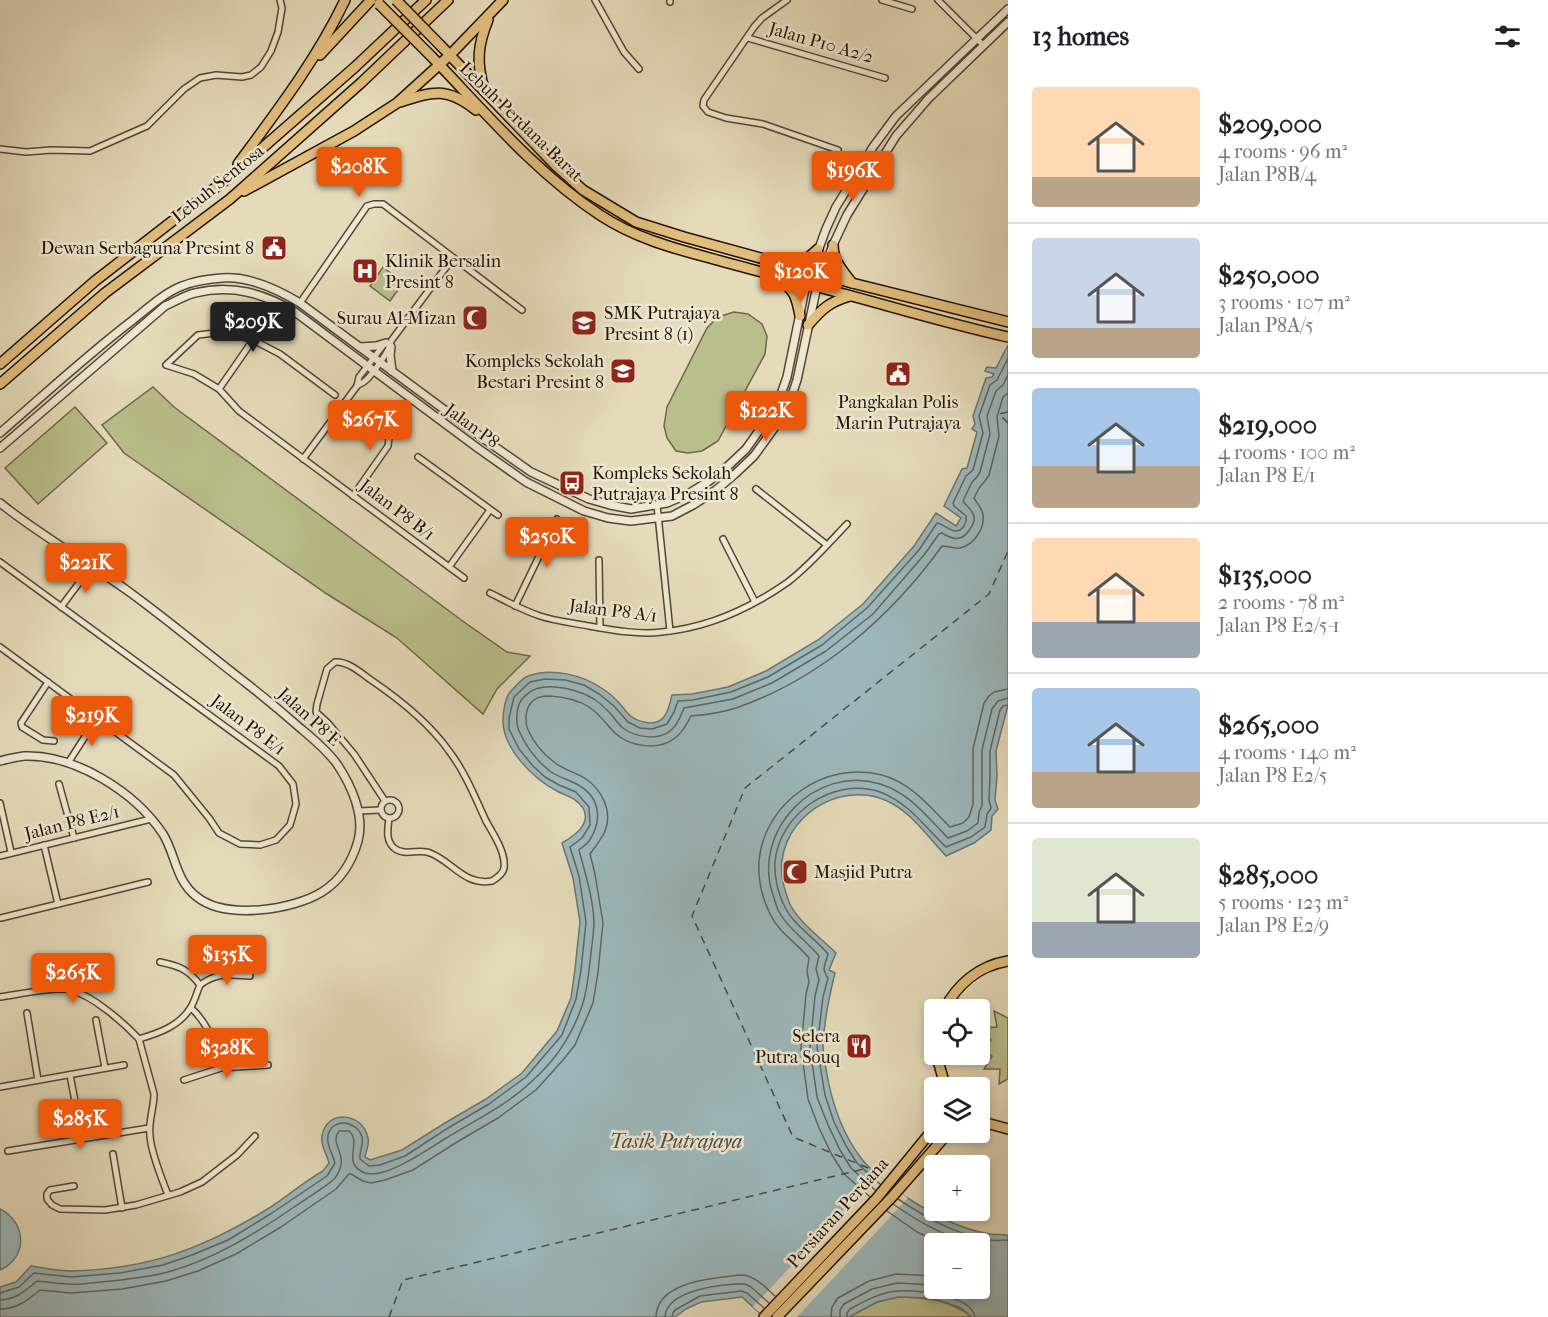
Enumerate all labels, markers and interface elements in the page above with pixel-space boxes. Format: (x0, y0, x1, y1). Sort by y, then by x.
street label: Jalan P10 A2/2 (764, 17, 876, 68)
icon: filters (1491, 20, 1524, 53)
text: 13 homes (1032, 21, 1129, 52)
street label: Lebuh Perdana Barat (455, 58, 587, 187)
text: $209,000 (1218, 109, 1322, 140)
icon: home (1080, 111, 1152, 183)
street label: Lebuh Sentosa (168, 140, 269, 228)
text: 4 rooms · 96 m² (1218, 140, 1347, 163)
pin: $208K (317, 147, 401, 198)
pin: $196K (811, 151, 895, 202)
text: $208K (331, 155, 387, 178)
text: $196K (826, 159, 880, 182)
text: Jalan P8B/4 (1218, 163, 1316, 186)
public building icon: Dewan Serbaguna Presint 8 (259, 233, 289, 263)
place label: Dewan Serbaguna Presint 8 (40, 238, 254, 259)
place label: Klinik Bersalin Presint 8 (385, 251, 502, 293)
pin: $120K (759, 252, 843, 303)
hospital icon: Klinik Bersalin Presint 8 (350, 256, 380, 286)
text: $120K (774, 260, 828, 283)
text: $250,000 (1218, 260, 1320, 291)
icon: home (1080, 262, 1152, 334)
text: 3 rooms · 107 m² (1218, 291, 1350, 314)
pin: $209K (211, 302, 295, 353)
mosque icon: Surau Al-Mizan (460, 303, 490, 333)
place label: SMK Putrajaya Presint 8 (1) (604, 303, 721, 345)
place label: Surau Al-Mizan (337, 308, 457, 329)
school or university icon: SMK Putrajaya Presint 8 (1) (569, 308, 599, 338)
text: $209K (224, 310, 282, 333)
text: Jalan P8A/5 (1218, 314, 1314, 337)
place label: Kompleks Sekolah Bestari Presint 8 (465, 351, 604, 393)
school or university icon: Kompleks Sekolah Bestari Presint 8 (608, 356, 638, 386)
public building icon: Pangkalan Polis Marin Putrajaya (883, 359, 913, 389)
pin: $122K (724, 391, 808, 442)
place label: Pangkalan Polis Marin Putrajaya (835, 392, 962, 434)
street label: Jalan P8 (439, 398, 503, 453)
text: $122K (739, 399, 793, 422)
pin: $267K (328, 400, 412, 451)
text: $267K (342, 408, 398, 431)
text: $219,000 (1218, 410, 1317, 441)
icon: home (1080, 412, 1152, 484)
text: 4 rooms · 100 m² (1218, 441, 1355, 464)
place label: Kompleks Sekolah Putrajaya Presint 8 (592, 463, 739, 505)
text: Jalan P8 E/1 (1218, 464, 1316, 487)
bus stop icon: Kompleks Sekolah Putrajaya Presint 8 (557, 468, 587, 498)
street label: Jalan P8 B/1 (354, 474, 439, 545)
pin: $250K (505, 517, 589, 568)
text: $250K (519, 525, 575, 548)
pin: $221K (44, 543, 128, 594)
text: $221K (59, 551, 113, 574)
text: $135,000 (1218, 560, 1312, 591)
icon: home (1080, 562, 1152, 634)
text: 2 rooms · 78 m² (1218, 591, 1344, 614)
street label: Jalan P8 A/1 (566, 595, 658, 627)
text: Jalan P8 E2/5-1 (1218, 614, 1340, 637)
street label: Jalan P8 E (272, 682, 345, 751)
street label: Jalan P8 E/1 (205, 689, 289, 760)
pin: $219K (50, 696, 134, 747)
text: $219K (65, 704, 119, 727)
text: $265,000 (1218, 710, 1319, 741)
icon: home (1080, 712, 1152, 784)
text: 4 rooms · 140 m² (1218, 741, 1356, 764)
text: Jalan P8 E2/5 (1218, 764, 1327, 787)
street label: Jalan P8 E2/1 (20, 801, 122, 845)
mosque icon: Masjid Putra (780, 857, 810, 887)
text: $285,000 (1218, 860, 1318, 891)
place label: Masjid Putra (814, 862, 913, 883)
icon: home (1080, 862, 1152, 934)
text: 5 rooms · 123 m² (1218, 891, 1348, 914)
text: Jalan P8 E2/9 (1218, 914, 1329, 937)
pin: $135K (185, 935, 269, 986)
text: $135K (202, 943, 252, 966)
pin: $265K (31, 953, 115, 1004)
text: $265K (45, 961, 101, 984)
map controls (924, 999, 990, 1299)
button: locate (924, 999, 990, 1065)
place label: Selera Putra Souq (755, 1026, 841, 1068)
pin: $328K (185, 1028, 269, 1079)
restaurant icon: Selera Putra Souq (844, 1031, 874, 1061)
text: $328K (200, 1036, 254, 1059)
button: layers (924, 1077, 990, 1143)
pin: $285K (38, 1099, 122, 1150)
text: $285K (53, 1107, 107, 1130)
water label: Tasik Putrajaya (610, 1130, 742, 1153)
street label: Persiaran Perdana (783, 1153, 894, 1273)
button: + (924, 1155, 990, 1221)
button: − (924, 1233, 990, 1299)

